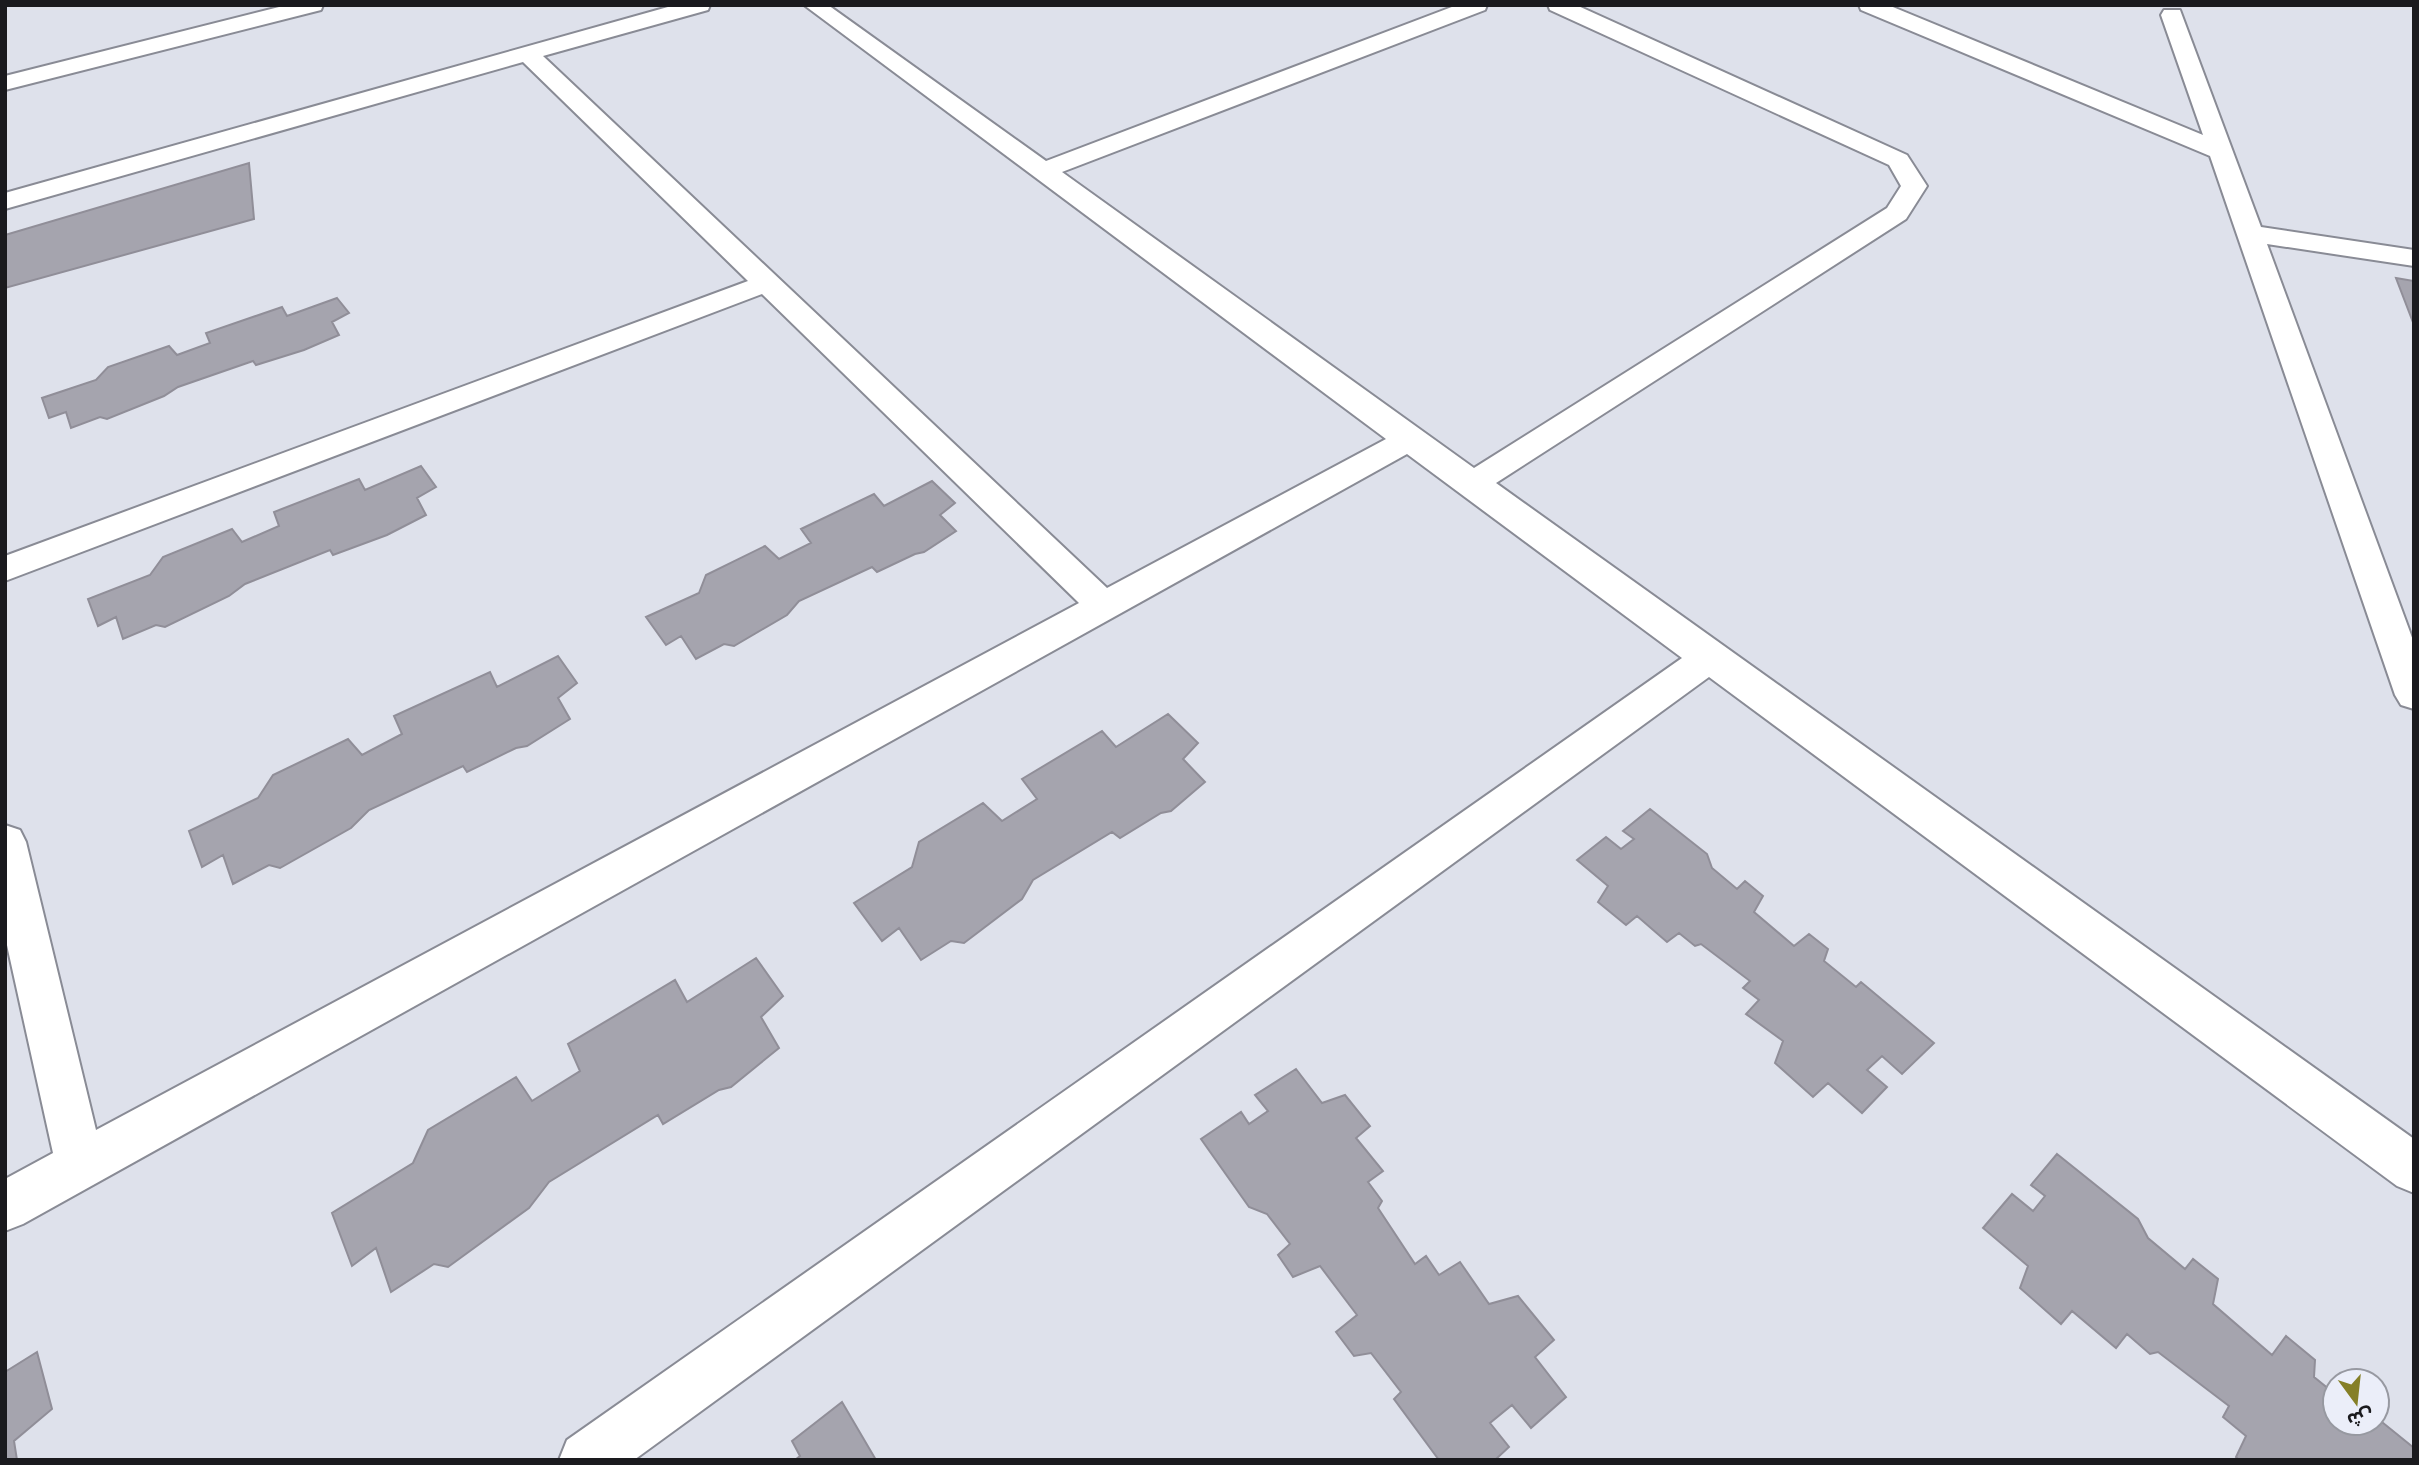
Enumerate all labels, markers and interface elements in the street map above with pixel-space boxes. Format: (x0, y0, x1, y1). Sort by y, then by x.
north arrow (2321, 1367, 2391, 1437)
text: ش (2345, 1403, 2376, 1431)

